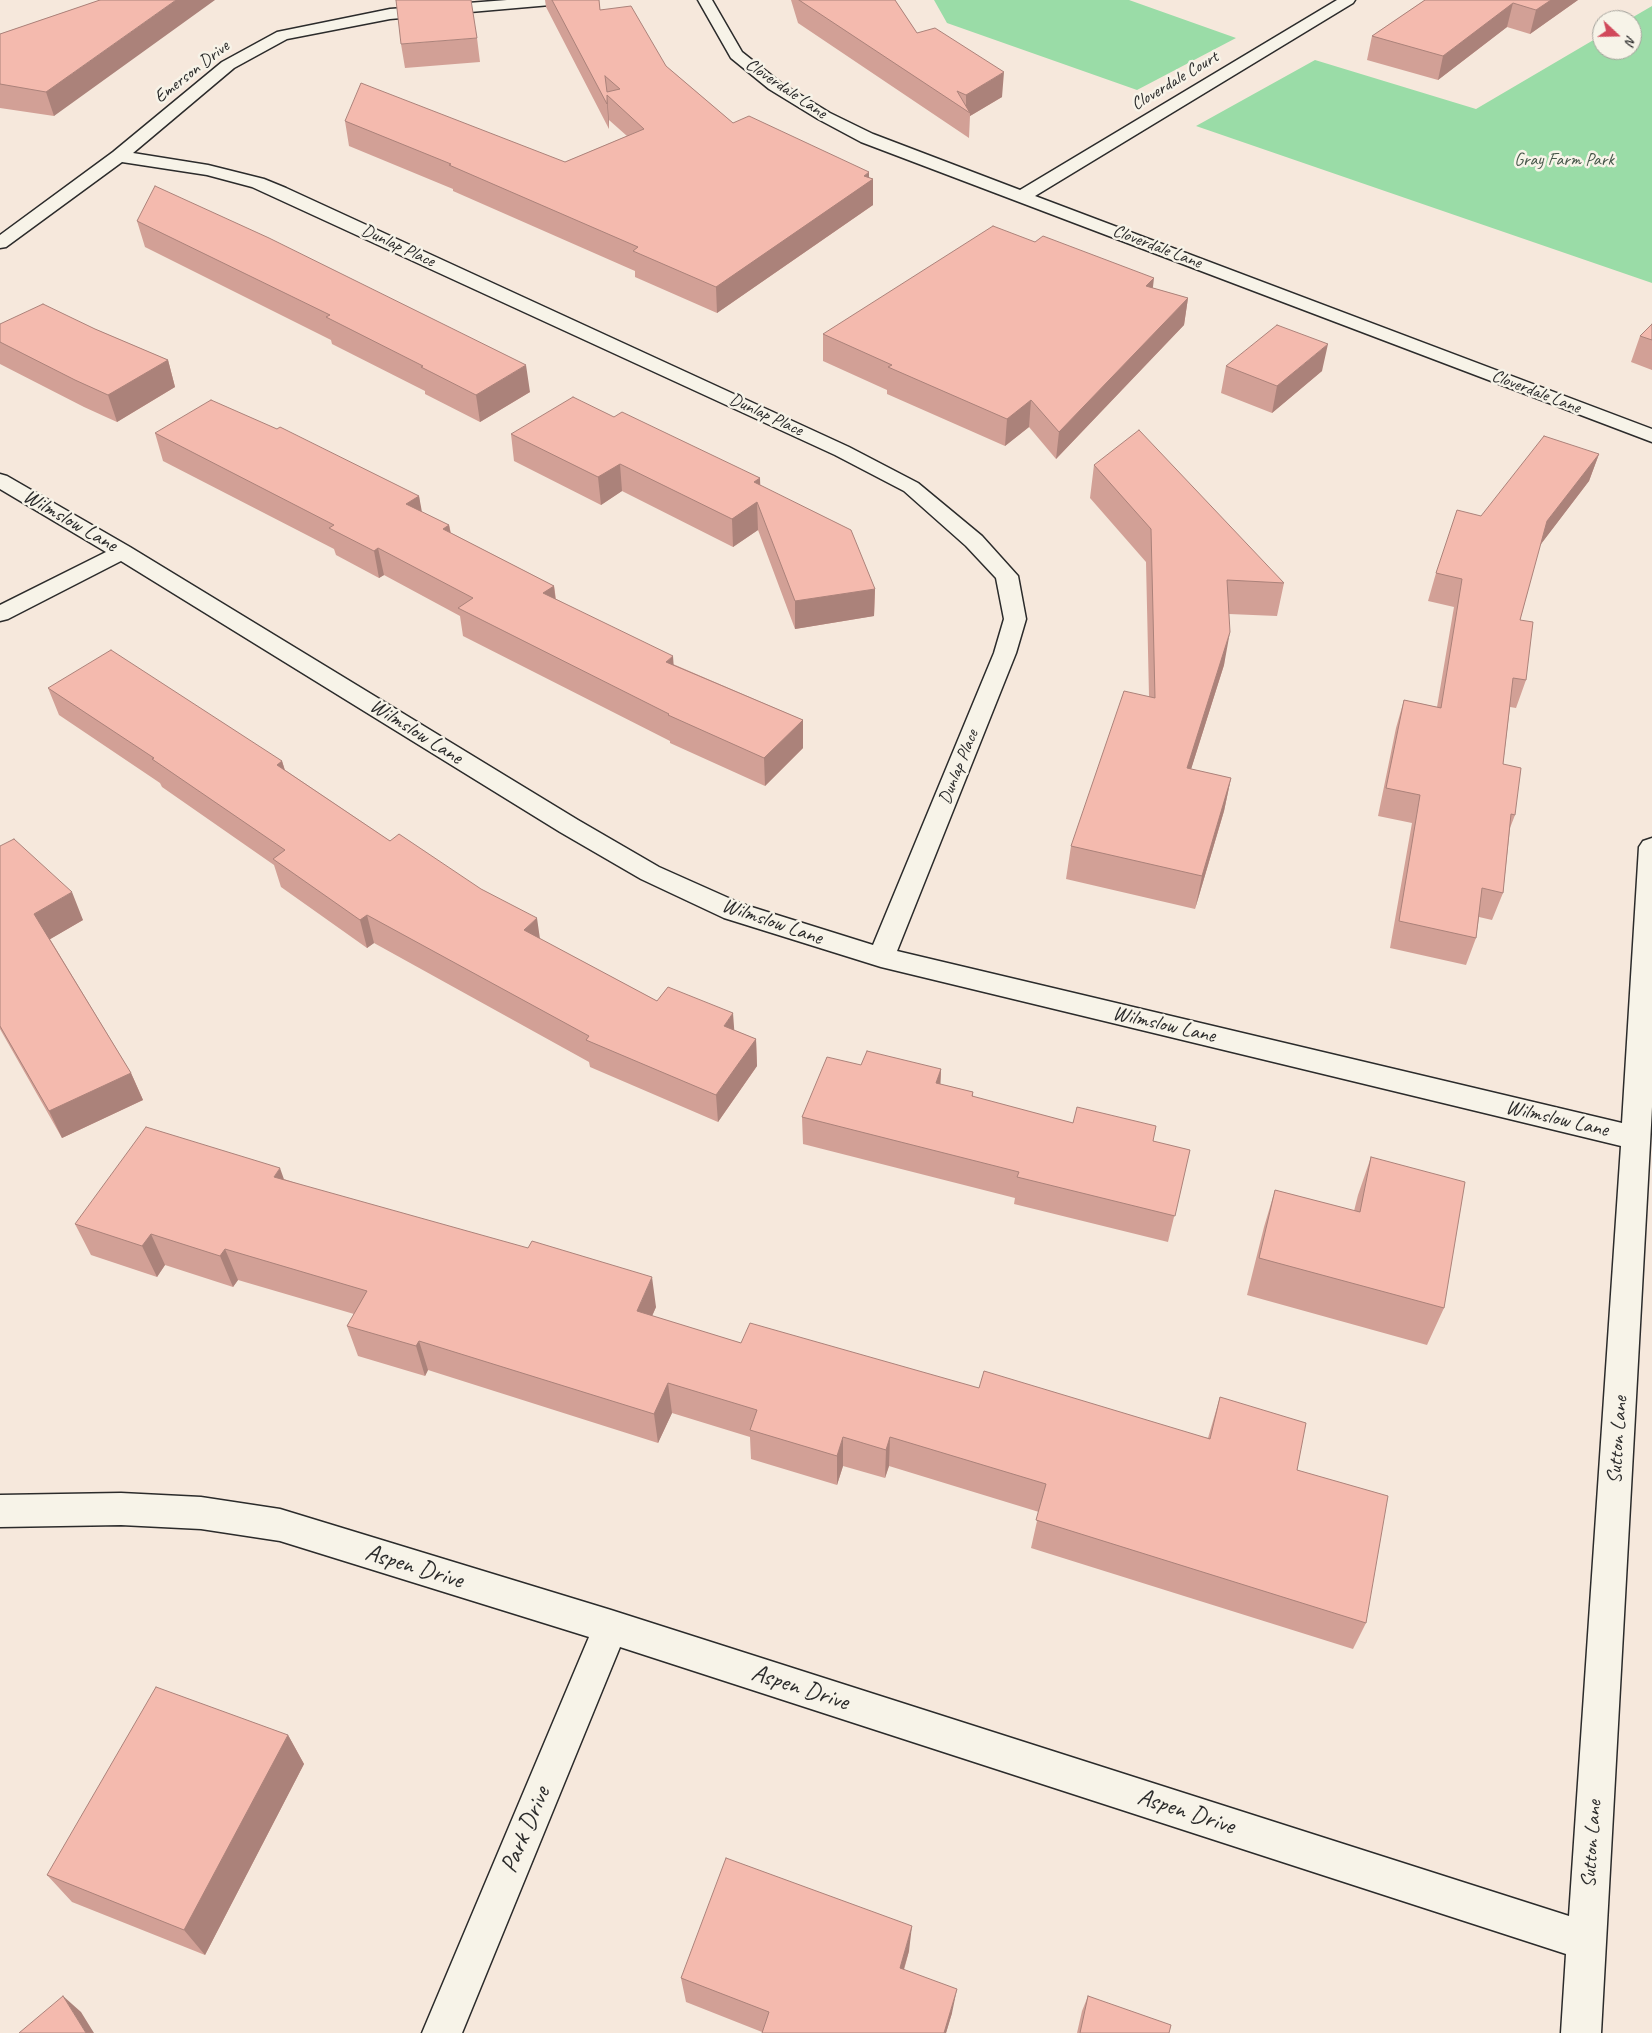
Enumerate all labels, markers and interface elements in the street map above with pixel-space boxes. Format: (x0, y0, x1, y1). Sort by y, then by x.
north arrow (1592, 10, 1642, 60)
text: N (1621, 33, 1640, 47)
street label: Emerson Drive (150, 36, 234, 108)
street label: Cloverdale Court (1127, 47, 1223, 115)
street label: Cloverdale Lane (741, 54, 831, 124)
park label: Gray Farm Park (1514, 149, 1614, 171)
street label: Dunlap Place (358, 220, 438, 272)
street label: Cloverdale Lane (1110, 220, 1204, 274)
street label: Cloverdale Lane (1489, 365, 1583, 419)
street label: Dunlap Place (726, 389, 806, 441)
street label: Wilmslow Lane (18, 484, 122, 558)
street label: Wilmslow Lane (365, 694, 467, 770)
street label: Dunlap Place (934, 727, 984, 807)
street label: Wilmslow Lane (718, 893, 826, 951)
street label: Wilmslow Lane (1110, 1001, 1218, 1049)
street label: Wilmslow Lane (1503, 1095, 1611, 1143)
street label: Sutton Lane (1602, 1395, 1634, 1485)
street label: Aspen Drive (362, 1538, 466, 1596)
street label: Aspen Drive (748, 1658, 852, 1718)
street label: Park Drive (494, 1782, 558, 1878)
street label: Aspen Drive (1134, 1782, 1238, 1842)
street label: Sutton Lane (1576, 1799, 1608, 1889)

